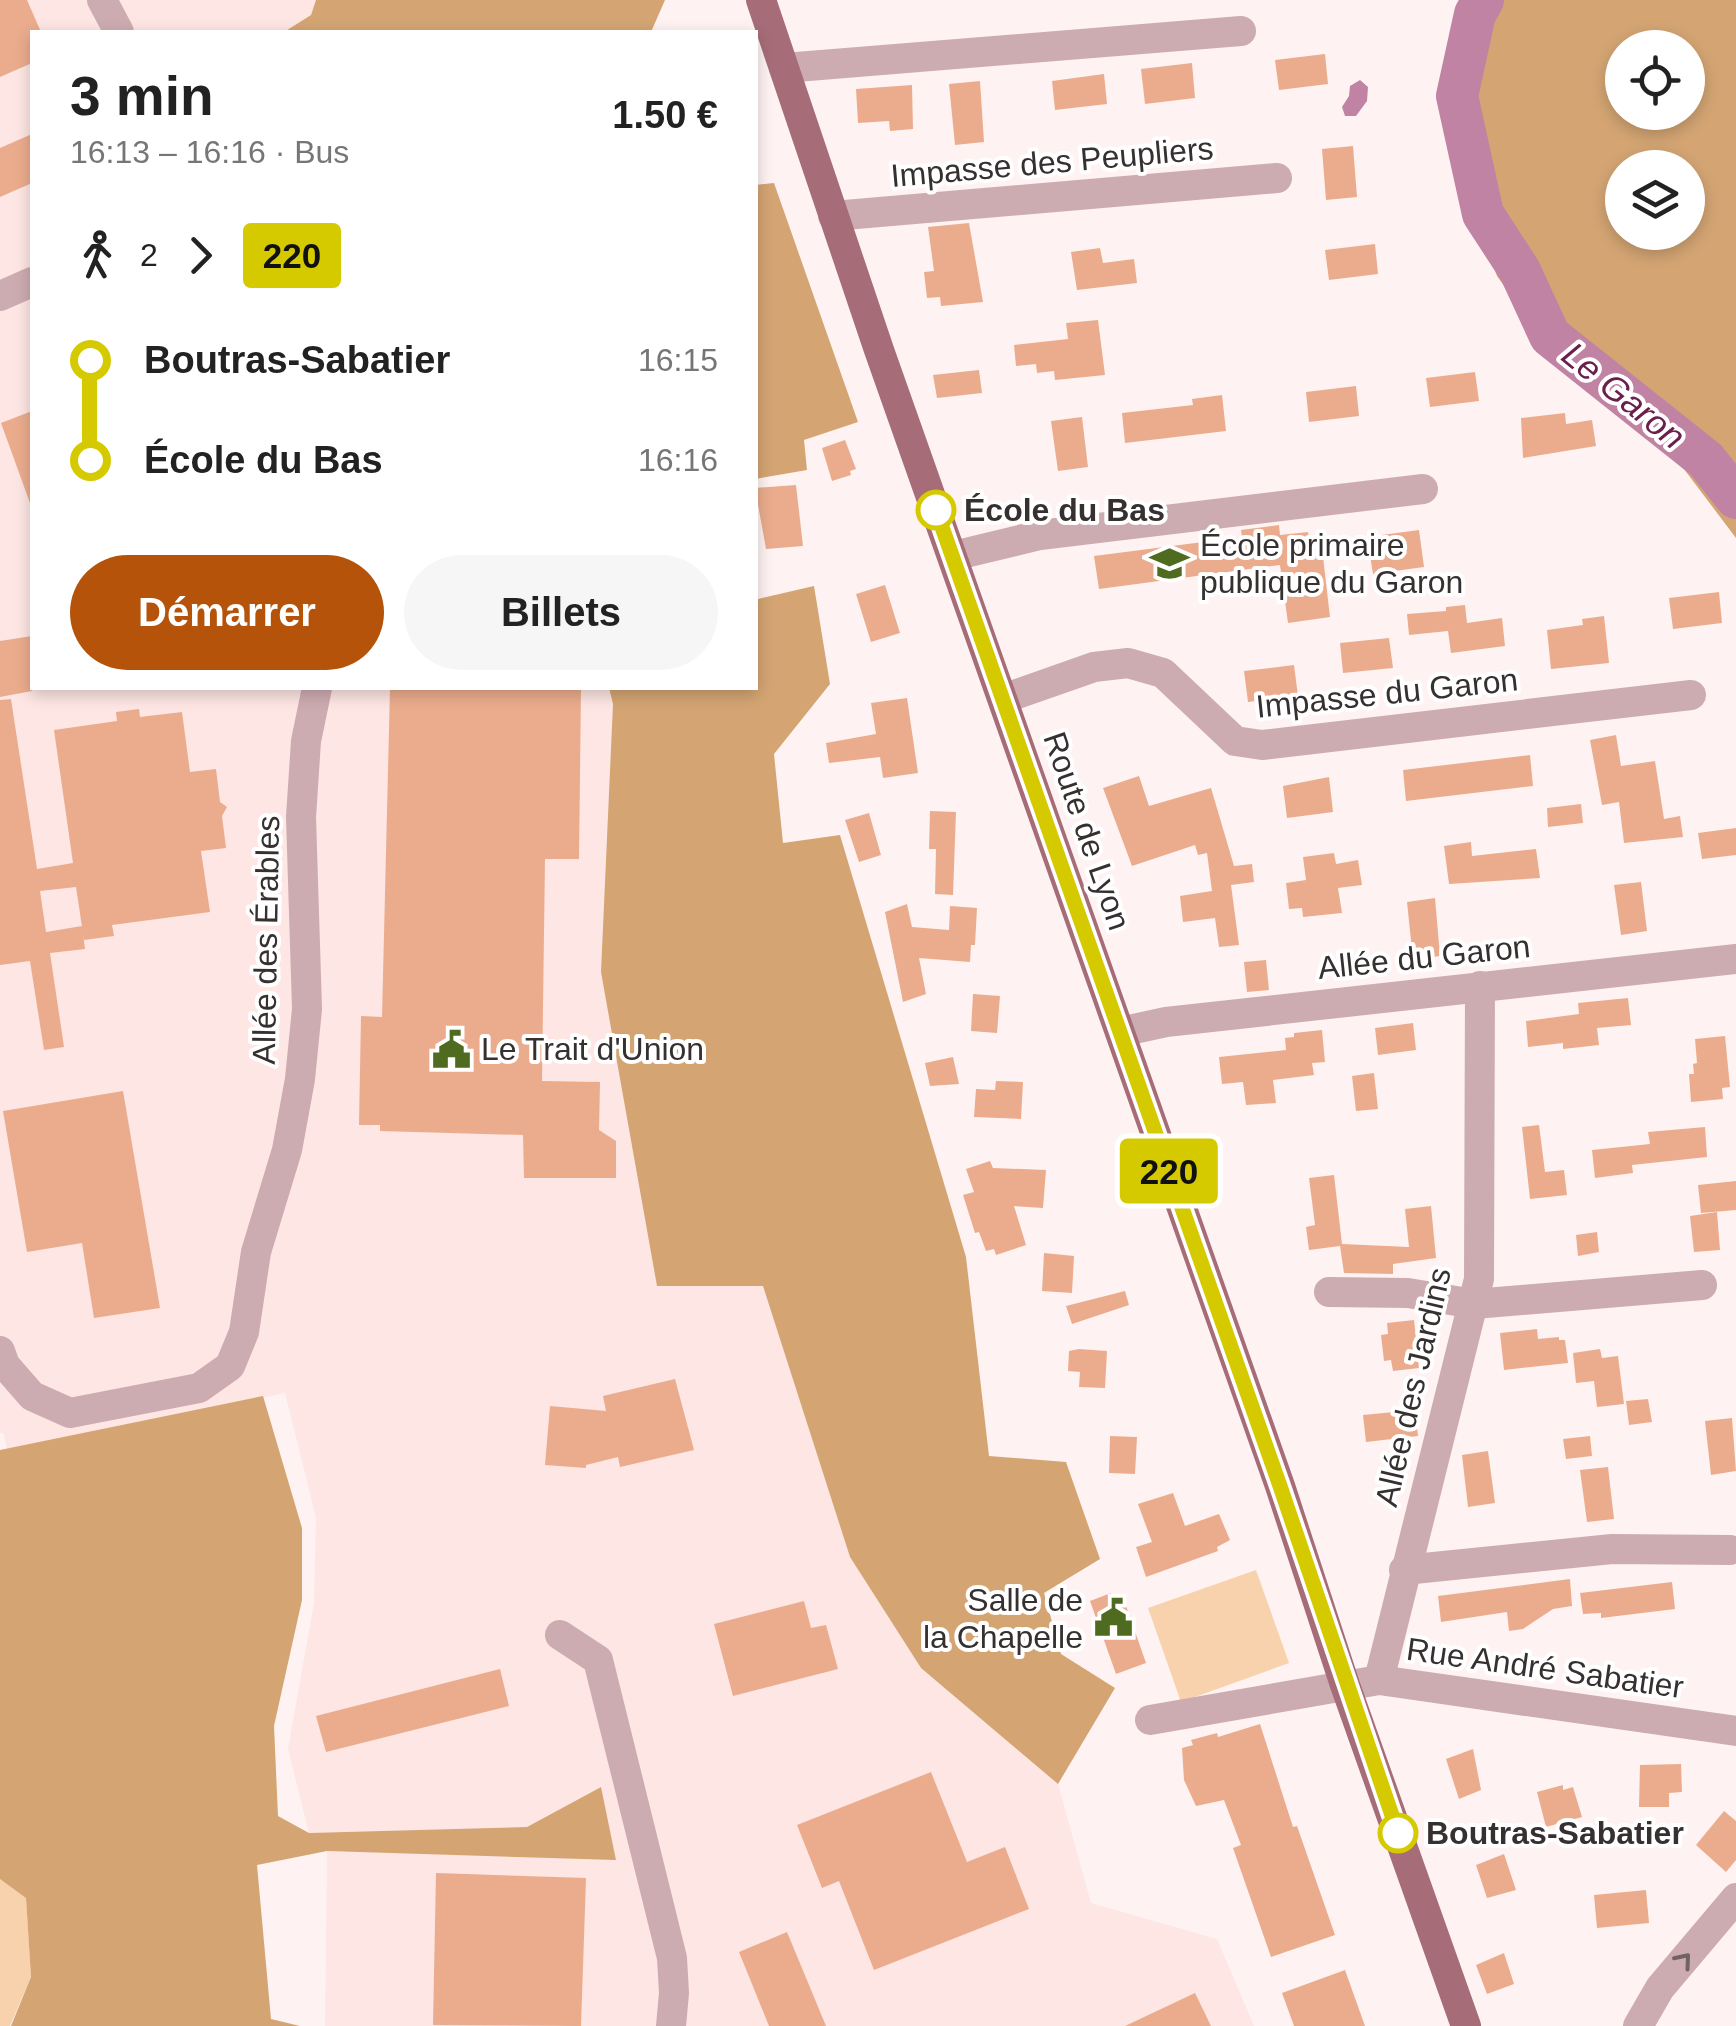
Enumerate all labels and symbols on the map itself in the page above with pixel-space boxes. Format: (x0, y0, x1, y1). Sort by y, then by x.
street label: Impasse des Peupliers (889, 130, 1215, 194)
water label: Le Garon (1555, 334, 1693, 456)
marker: École du Bas (917, 491, 955, 529)
place label: École du Bas (964, 492, 1165, 528)
place label: École primaire publique du Garon (1200, 527, 1463, 600)
school or university icon: École primaire publique du Garon (1149, 542, 1191, 584)
street label: Impasse du Garon (1254, 661, 1520, 725)
street label: Route de Lyon (1036, 727, 1138, 935)
street label: Allée des Érables (246, 815, 286, 1065)
street label: Allée du Garon (1316, 928, 1532, 986)
public building icon: Le Trait d'Union (430, 1028, 472, 1070)
place label: Le Trait d'Union (481, 1031, 704, 1067)
line badge: 220 (1112, 1138, 1226, 1204)
street label: Allée des Jardins (1368, 1264, 1458, 1510)
place label: Salle de la Chapelle (923, 1582, 1083, 1655)
public building icon: Salle de la Chapelle (1092, 1597, 1134, 1639)
street label: Rue André Sabatier (1404, 1631, 1686, 1705)
marker: Boutras-Sabatier (1379, 1814, 1417, 1852)
place label: Boutras-Sabatier (1426, 1815, 1684, 1851)
one-way arrow (1672, 1953, 1690, 1971)

